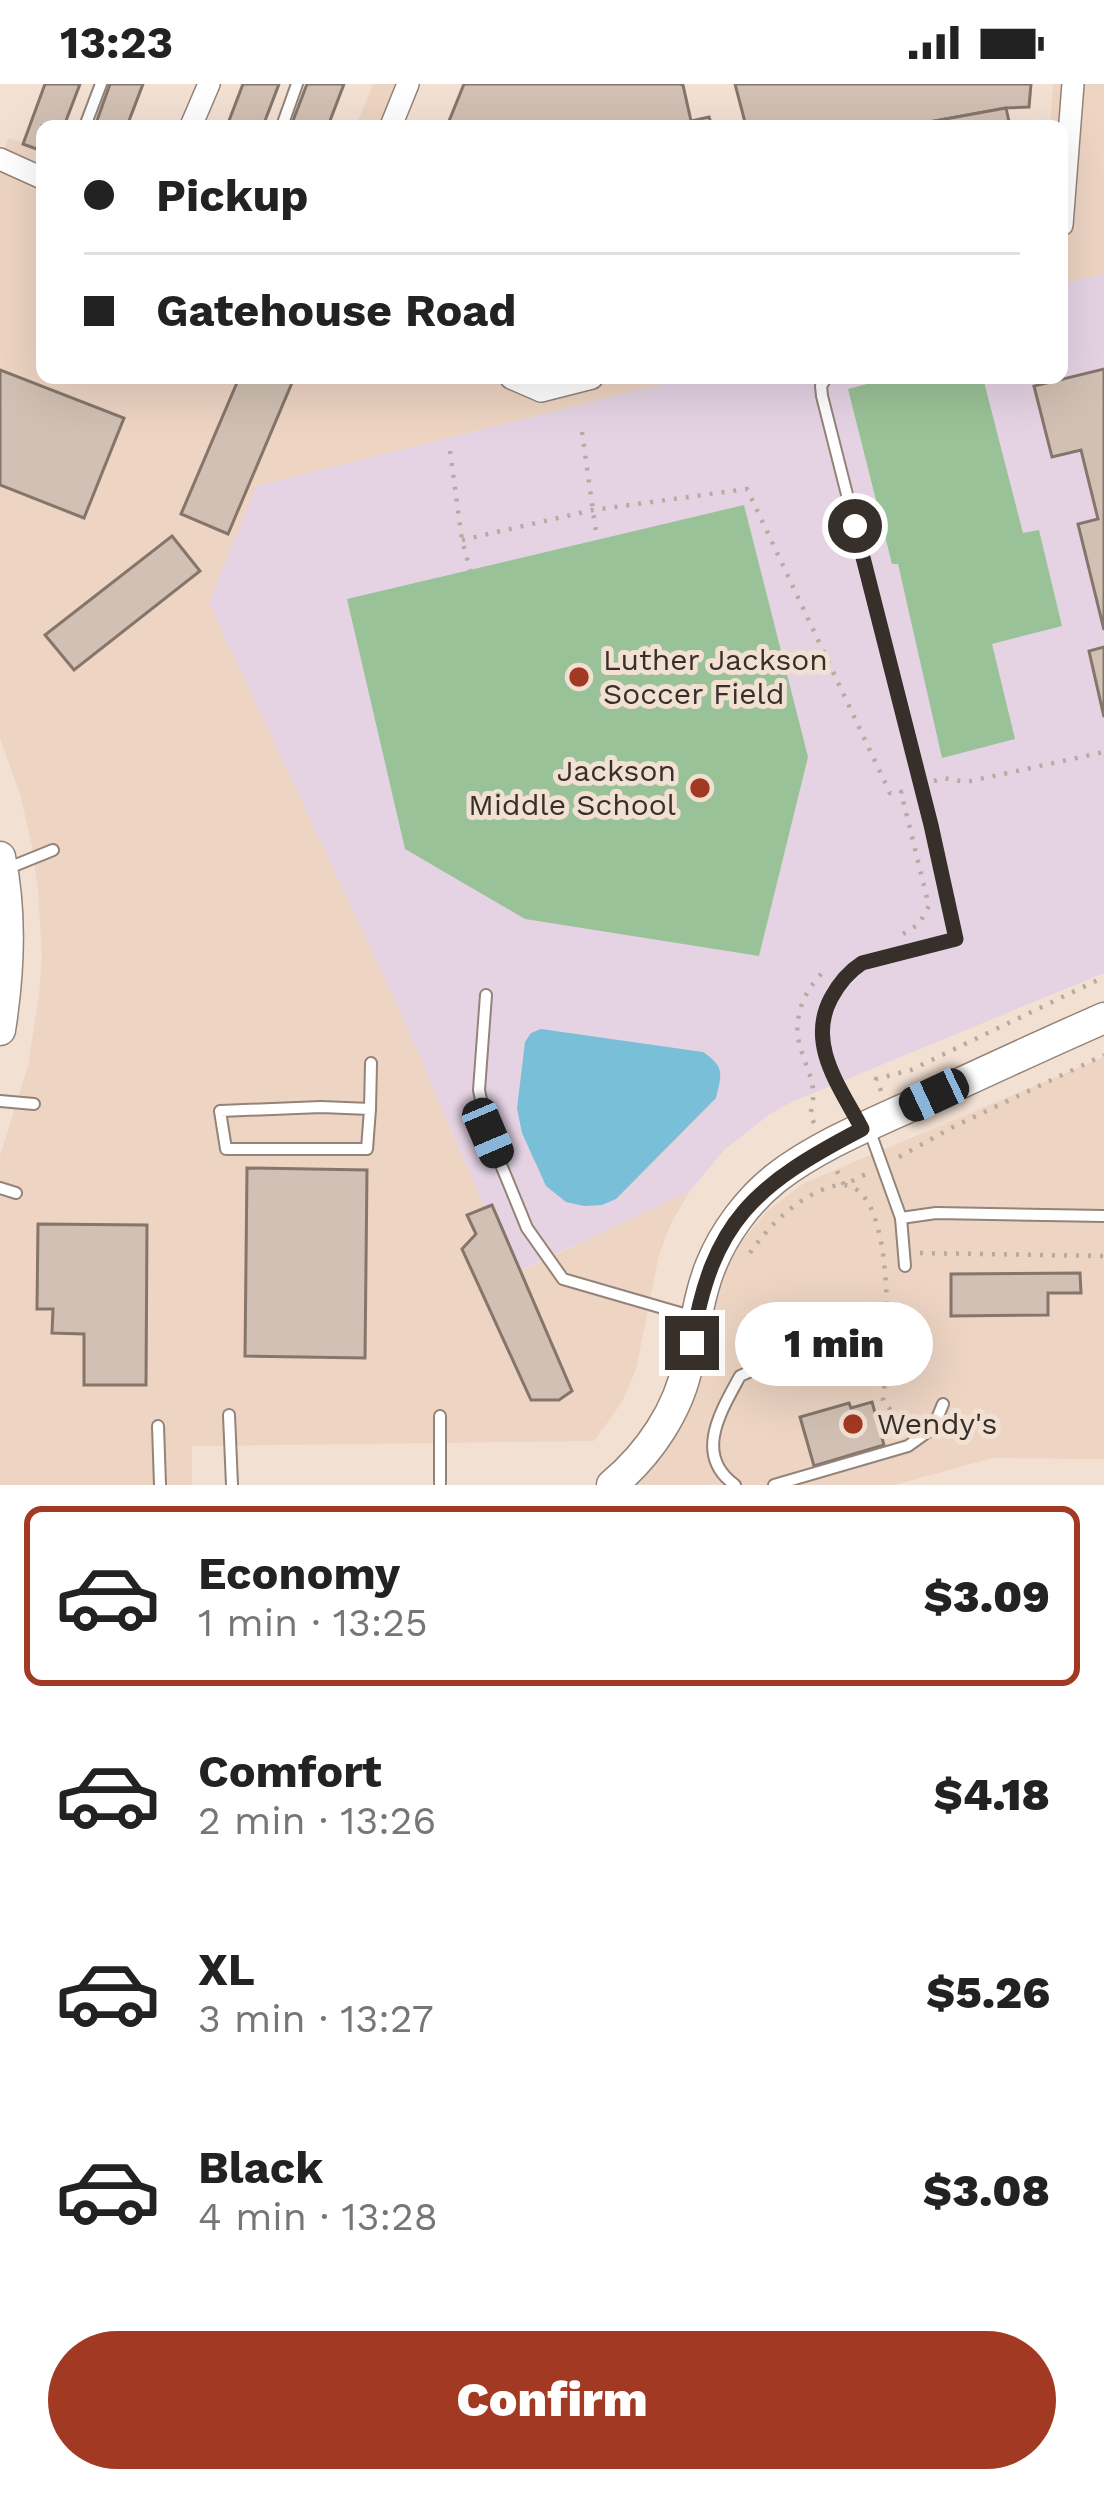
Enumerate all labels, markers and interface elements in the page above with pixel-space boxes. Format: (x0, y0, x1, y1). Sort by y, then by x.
text: 13:23 (60, 16, 173, 69)
text: Pickup (156, 169, 308, 222)
text: Gatehouse Road (156, 284, 516, 337)
route start (828, 499, 882, 553)
place label: Luther Jackson Soccer Field (603, 642, 828, 711)
marker: Luther Jackson Soccer Field (566, 664, 592, 690)
place label: Jackson Middle School (468, 753, 676, 822)
marker: Jackson Middle School (687, 775, 713, 801)
car (894, 1063, 974, 1127)
car (457, 1093, 519, 1173)
callout: 1 min (734, 1301, 932, 1385)
route end (665, 1316, 719, 1370)
text: 1 min (784, 1321, 884, 1366)
place label: Wendy's (877, 1406, 997, 1441)
marker: Wendy's (840, 1411, 866, 1437)
icon: car (54, 1542, 162, 1650)
text: Economy (198, 1547, 400, 1600)
text: $3.09 (924, 1570, 1050, 1623)
text: 1 min · 13:25 (198, 1600, 428, 1645)
icon: car (54, 1740, 162, 1848)
text: Comfort (198, 1745, 382, 1798)
text: $4.18 (934, 1768, 1050, 1821)
text: 2 min · 13:26 (198, 1798, 436, 1843)
icon: car (54, 1938, 162, 2046)
text: XL (198, 1943, 255, 1996)
text: $5.26 (926, 1966, 1050, 2019)
text: 3 min · 13:27 (198, 1996, 434, 2041)
icon: car (54, 2136, 162, 2244)
text: Black (198, 2141, 323, 2194)
text: $3.08 (923, 2164, 1050, 2217)
text: 4 min · 13:28 (198, 2194, 438, 2239)
button: Confirm (48, 2331, 1056, 2469)

